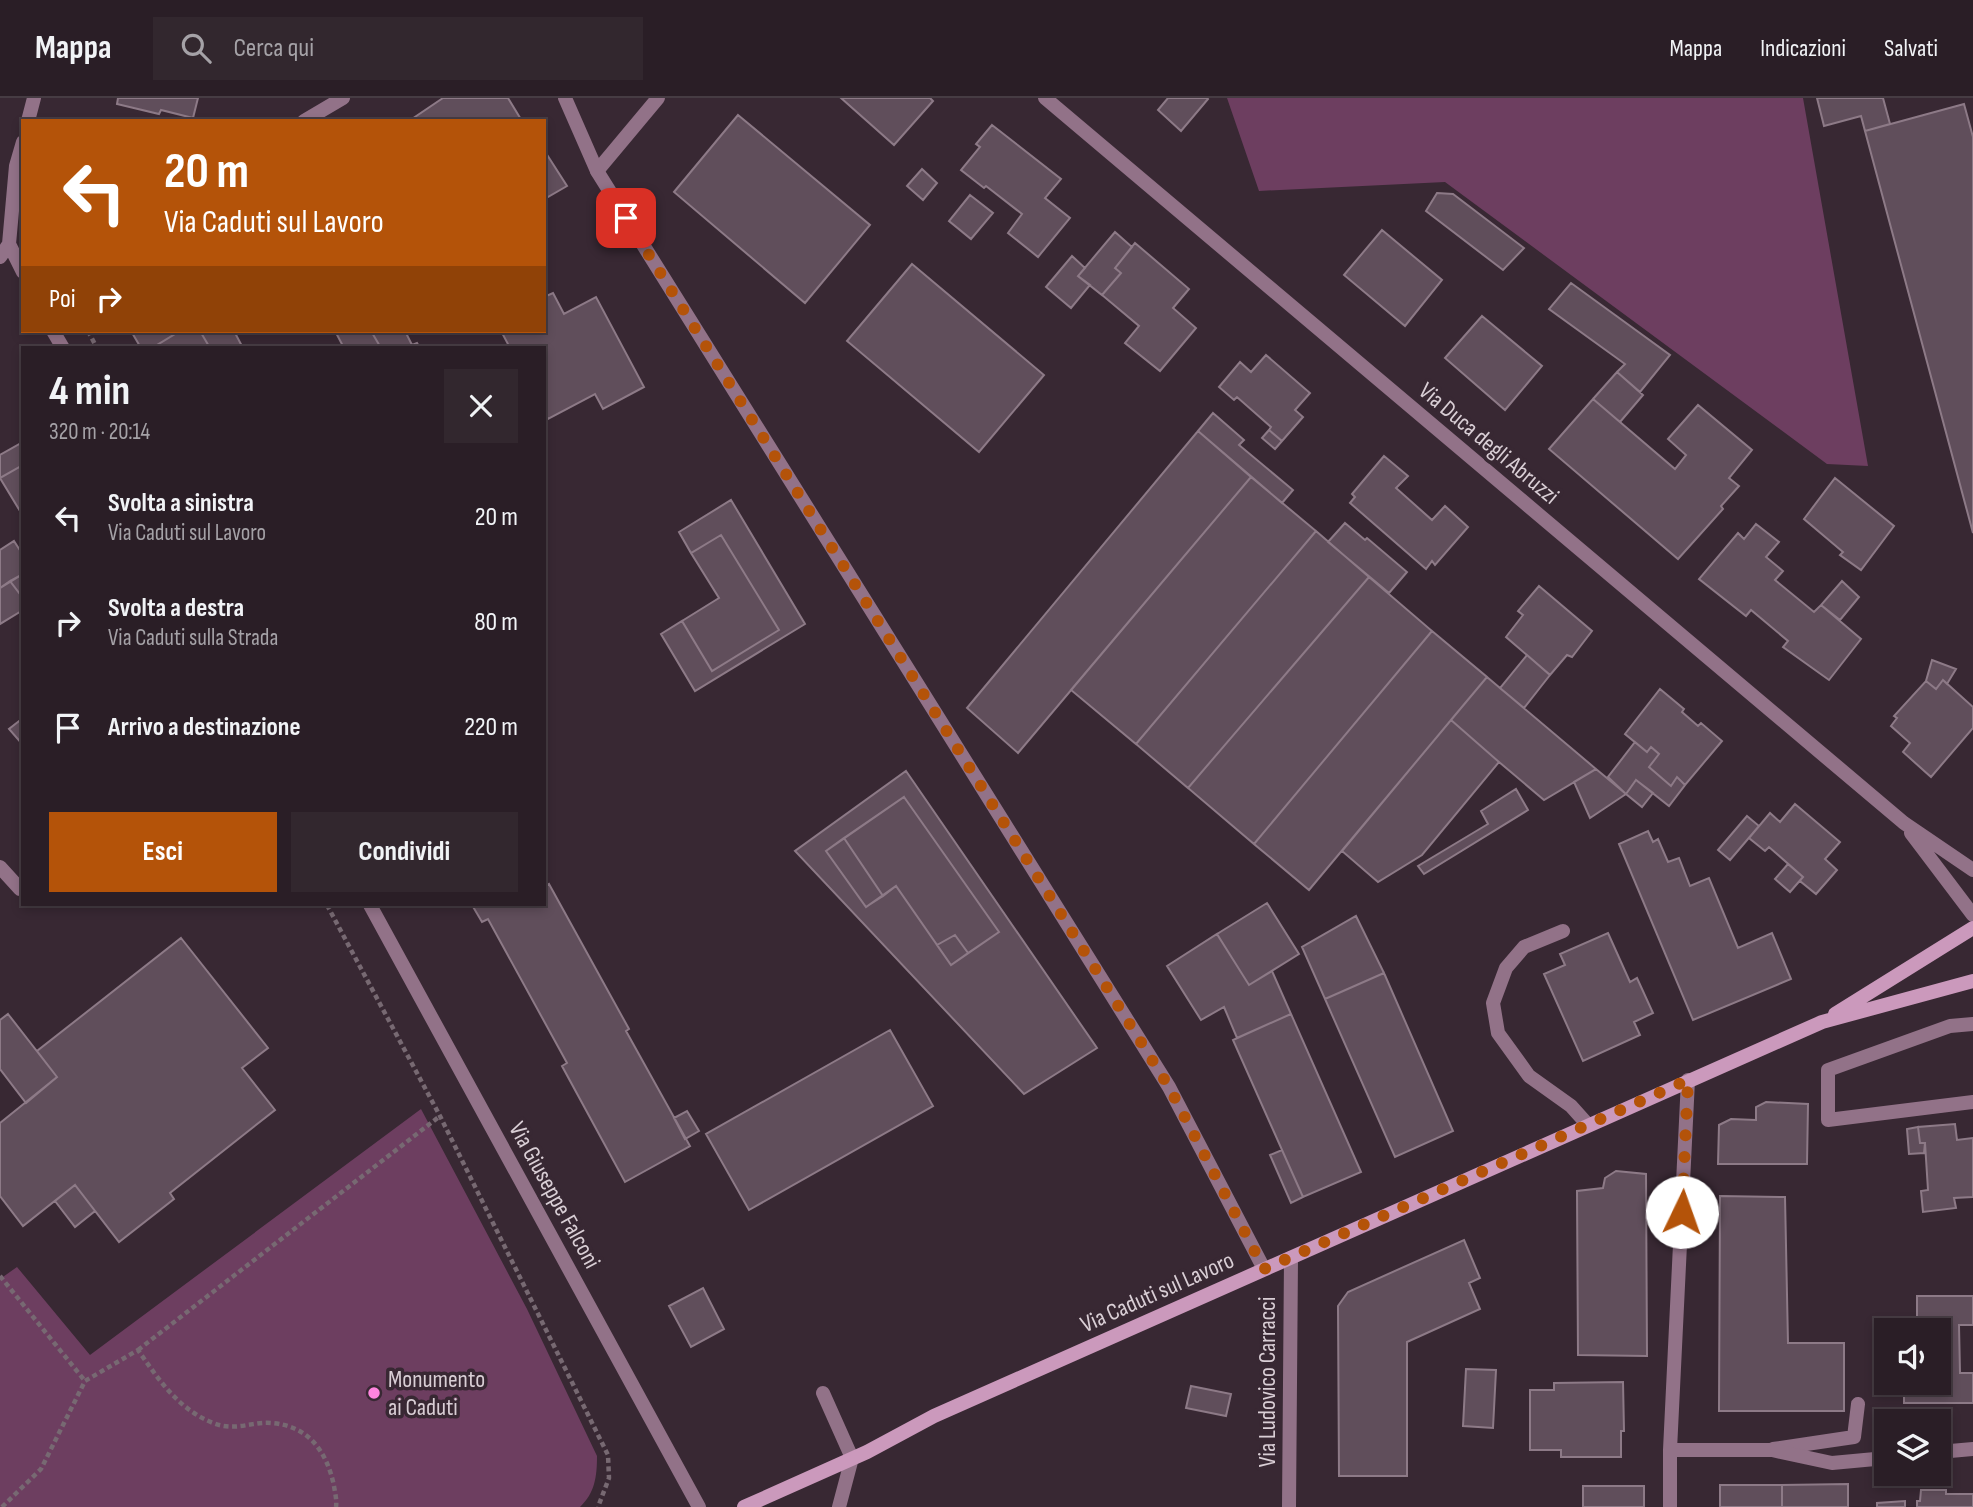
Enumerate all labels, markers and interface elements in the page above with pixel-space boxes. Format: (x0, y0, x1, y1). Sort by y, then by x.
search box (153, 17, 643, 80)
text: Mappa (35, 28, 111, 68)
icon: search (177, 29, 215, 67)
text: Cerca qui (233, 33, 314, 64)
text: Mappa (1670, 34, 1722, 63)
text: Indicazioni (1760, 34, 1846, 63)
text: Salvati (1884, 34, 1938, 63)
text: 20 m (164, 143, 249, 202)
icon: left (49, 147, 140, 238)
pin (596, 188, 656, 248)
icon: arrive (607, 199, 645, 237)
text: Via Caduti sul Lavoro (164, 203, 384, 242)
icon: right (90, 280, 128, 318)
text: Poi (49, 284, 76, 315)
text: 4 min (49, 366, 130, 417)
button: close (444, 369, 518, 443)
street label: Via Duca degli Abruzzi (1413, 376, 1565, 510)
text: 320 m · 20:14 (49, 418, 150, 446)
text: Svolta a sinistra (108, 488, 254, 519)
icon: left (49, 499, 87, 537)
text: 20 m (475, 502, 518, 533)
text: Via Caduti sul Lavoro (108, 519, 266, 547)
text: Svolta a destra (108, 593, 244, 624)
icon: right (49, 604, 87, 642)
text: 80 m (474, 607, 518, 638)
text: Via Caduti sulla Strada (108, 624, 278, 652)
icon: arrive (49, 709, 87, 747)
text: Arrivo a destinazione (108, 712, 301, 743)
text: 220 m (464, 712, 518, 743)
button: Esci (49, 812, 277, 892)
button: Condividi (291, 812, 518, 892)
street label: Via Giuseppe Falconi (502, 1117, 607, 1274)
position arrow (1645, 1175, 1719, 1249)
street label: Via Caduti sul Lavoro (1076, 1246, 1238, 1339)
street label: Via Ludovico Carracci (1253, 1297, 1282, 1467)
map controls (1874, 1318, 1951, 1486)
button: sound (1874, 1318, 1951, 1395)
place label: Monumento ai Caduti (388, 1365, 485, 1422)
marker: Monumento ai Caduti (366, 1385, 382, 1401)
button: layers (1874, 1409, 1951, 1486)

